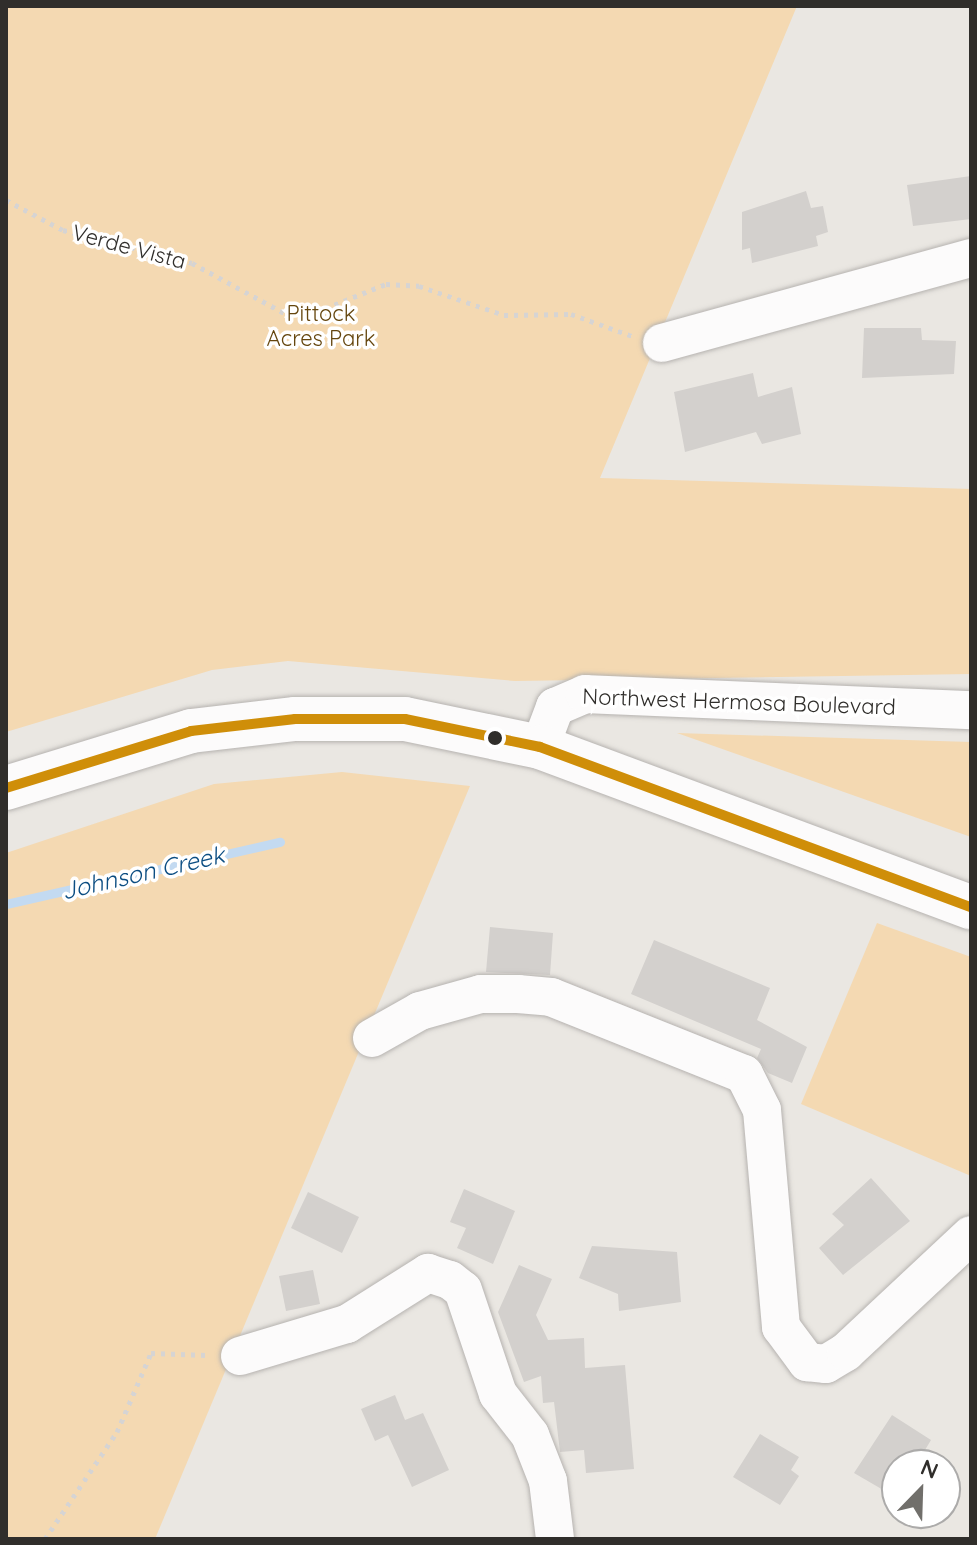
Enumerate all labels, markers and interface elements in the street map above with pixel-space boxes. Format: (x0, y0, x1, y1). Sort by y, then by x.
street label: Verde Vista (69, 219, 189, 275)
park label: Pittock Acres Park (267, 300, 375, 352)
street label: Northwest Hermosa Boulevard (582, 683, 896, 721)
unlabelled marker (487, 730, 503, 746)
water label: Johnson Creek (59, 840, 227, 906)
north arrow (881, 1449, 961, 1529)
text: N (917, 1453, 943, 1485)

